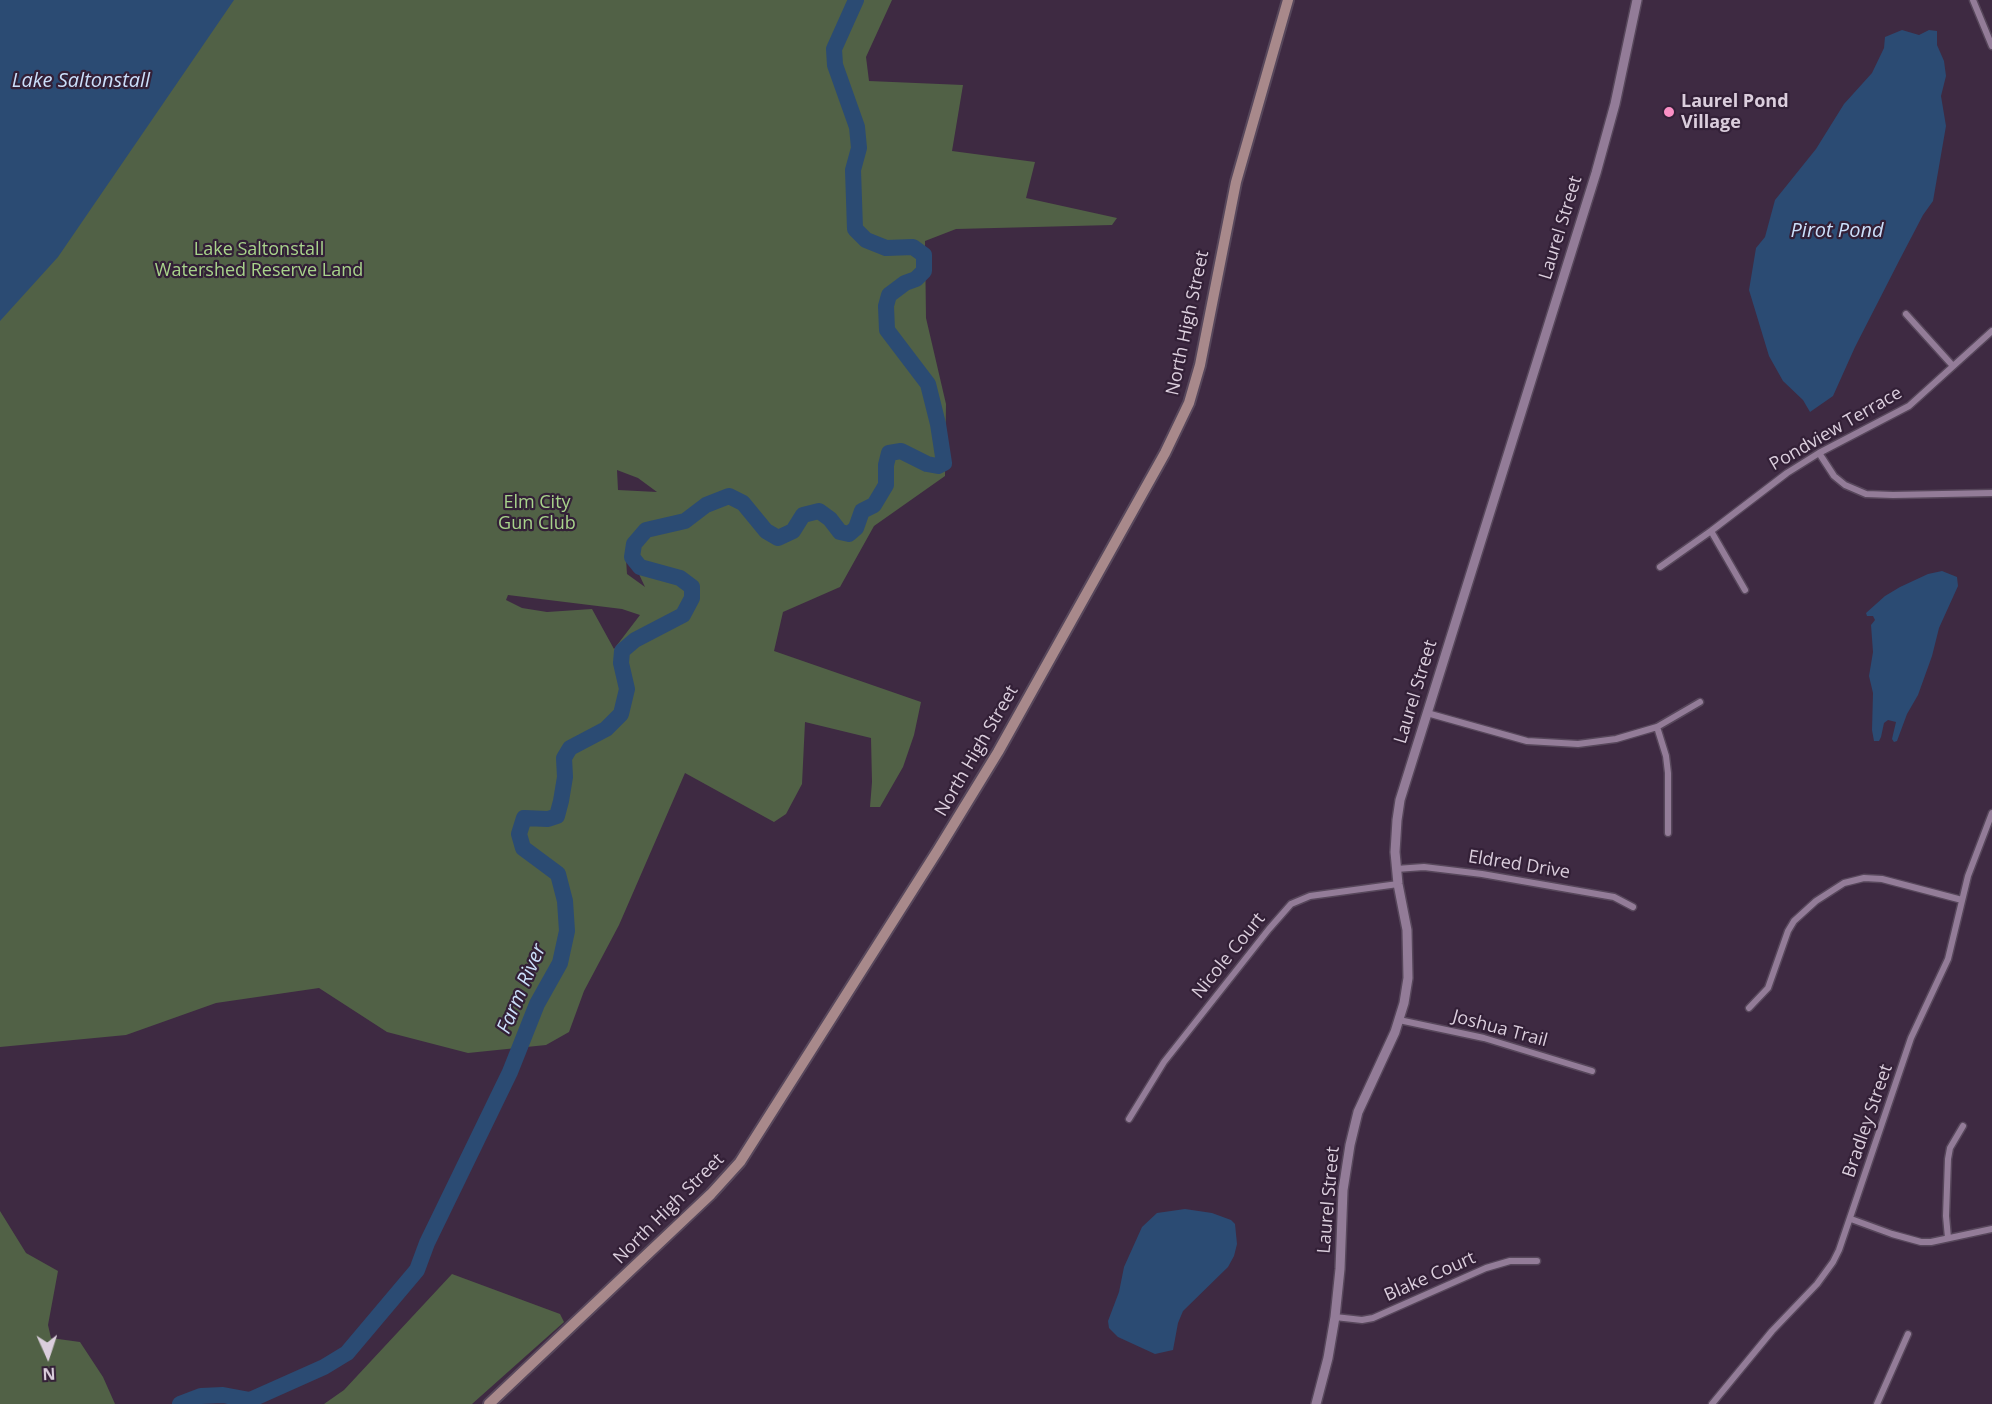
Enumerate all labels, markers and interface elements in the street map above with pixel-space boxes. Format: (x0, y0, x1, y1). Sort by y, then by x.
water label: Lake Saltonstall (12, 69, 150, 93)
place label: Laurel Pond Village (1681, 91, 1789, 134)
marker: Laurel Pond Village (1662, 105, 1676, 119)
street label: Laurel Street (1535, 173, 1587, 283)
water label: Pirot Pond (1791, 219, 1883, 243)
park label: Lake Saltonstall Watershed Reserve Land (155, 239, 363, 282)
street label: North High Street (1162, 249, 1214, 397)
street label: Pondview Terrace (1766, 382, 1906, 476)
park label: Elm City Gun Club (498, 492, 576, 534)
street label: Laurel Street (1390, 637, 1442, 747)
street label: North High Street (931, 682, 1023, 820)
street label: Eldred Drive (1467, 846, 1571, 884)
street label: Nicole Court (1188, 909, 1270, 1003)
water label: Farm River (492, 941, 552, 1037)
street label: Joshua Trail (1450, 1006, 1550, 1052)
street label: Bradley Street (1838, 1061, 1898, 1181)
street label: Laurel Street (1314, 1146, 1344, 1254)
street label: North High Street (609, 1149, 729, 1269)
street label: Blake Court (1381, 1247, 1479, 1307)
north arrow (18, 1326, 78, 1386)
text: N (42, 1363, 56, 1385)

